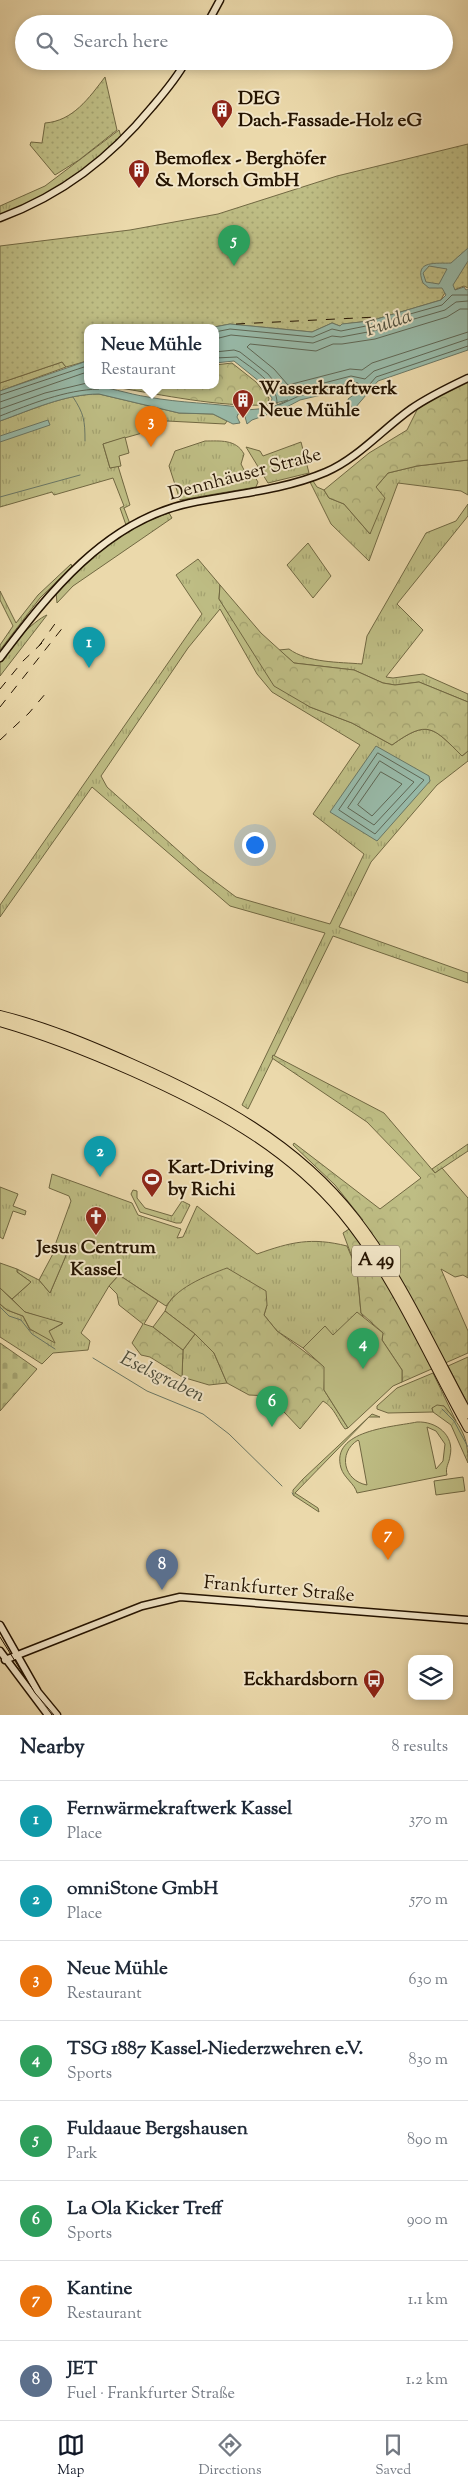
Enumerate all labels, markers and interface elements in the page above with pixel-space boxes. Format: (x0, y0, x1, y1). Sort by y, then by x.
search box (15, 15, 453, 70)
icon: search (33, 29, 61, 57)
text: Search here (73, 29, 168, 56)
place label: DEG Dach-Fassade-Holz eG (238, 86, 422, 135)
building icon: DEG Dach-Fassade-Holz eG (210, 98, 234, 129)
place label: Bemoflex - Berghöfer & Morsch GmbH (155, 146, 327, 195)
building icon: Bemoflex - Berghöfer & Morsch GmbH (127, 158, 151, 189)
pin: 5 (218, 225, 250, 266)
water label: Fulda (362, 303, 416, 345)
popup (84, 324, 219, 389)
text: Neue Mühle (101, 332, 202, 359)
text: Restaurant (101, 359, 176, 382)
place label: Wasserkraftwerk Neue Mühle (259, 376, 398, 425)
building icon: Wasserkraftwerk Neue Mühle (231, 388, 255, 419)
pin: 3 (135, 406, 167, 447)
street label: Dennhäuser Straße (166, 442, 324, 508)
pin: 1 (73, 627, 105, 668)
your location (242, 832, 268, 858)
pin: 2 (84, 1136, 116, 1177)
place label: Kart-Driving by Richi (167, 1155, 274, 1204)
sports icon: Kart-Driving by Richi (140, 1167, 164, 1198)
church icon: Jesus Centrum Kassel (84, 1205, 108, 1236)
place label: Jesus Centrum Kassel (34, 1235, 156, 1284)
road number: A 49 (352, 1246, 400, 1276)
pin: 4 (347, 1328, 379, 1369)
water label: Eselsgraben (115, 1345, 210, 1411)
pin: 6 (256, 1386, 288, 1427)
pin: 7 (372, 1519, 404, 1560)
pin: 8 (146, 1549, 178, 1590)
street label: Frankfurter Straße (202, 1570, 356, 1610)
map controls (408, 1655, 453, 1700)
button: layers (408, 1655, 453, 1700)
place label: Eckhardsborn (244, 1667, 359, 1694)
bus stop icon: Eckhardsborn (362, 1668, 386, 1699)
text: Nearby (20, 1733, 85, 1763)
text: 8 results (392, 1736, 448, 1759)
text: Fernwärmekraftwerk Kassel (67, 1796, 292, 1823)
text: 1 (33, 1809, 39, 1832)
text: 370 m (409, 1809, 448, 1832)
text: Place (67, 1823, 102, 1846)
text: omniStone GmbH (67, 1876, 218, 1903)
text: 2 (32, 1889, 40, 1912)
text: 570 m (410, 1889, 448, 1912)
text: Place (67, 1903, 102, 1926)
text: Neue Mühle (67, 1956, 168, 1983)
text: 3 (33, 1969, 39, 1992)
text: 630 m (409, 1969, 448, 1992)
text: Restaurant (67, 1983, 142, 2006)
text: TSG 1887 Kassel-Niederzwehren e.V. (67, 2036, 363, 2063)
text: 4 (32, 2049, 40, 2072)
text: 830 m (409, 2049, 448, 2072)
text: Sports (67, 2063, 112, 2086)
text: Fuldaaue Bergshausen (67, 2116, 248, 2143)
text: 5 (33, 2129, 39, 2152)
text: 890 m (407, 2129, 448, 2152)
text: Park (67, 2143, 98, 2166)
text: La Ola Kicker Treff (67, 2196, 222, 2223)
text: 6 (32, 2209, 40, 2232)
text: 900 m (407, 2209, 448, 2232)
text: Sports (67, 2223, 112, 2246)
text: Kantine (67, 2276, 132, 2303)
text: 7 (32, 2289, 40, 2312)
text: 1.1 km (408, 2289, 448, 2312)
text: Restaurant (67, 2303, 142, 2326)
text: JET (67, 2356, 97, 2383)
text: 8 (32, 2369, 40, 2392)
text: 1.2 km (406, 2369, 448, 2392)
text: Fuel · Frankfurter Straße (67, 2383, 235, 2406)
tab: Map (57, 2431, 85, 2481)
tab: Directions (198, 2431, 262, 2481)
tab: Saved (375, 2431, 411, 2481)

